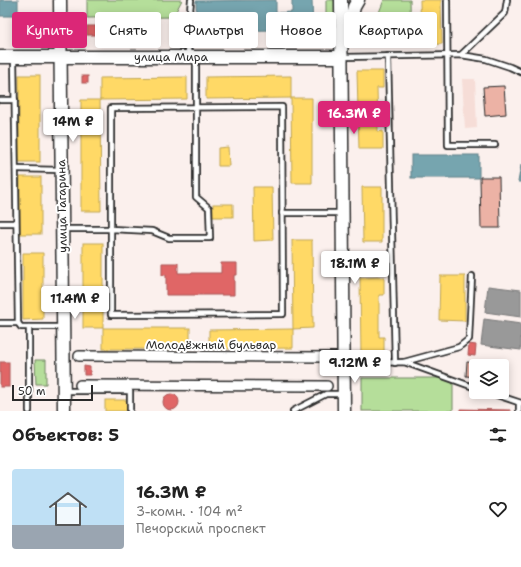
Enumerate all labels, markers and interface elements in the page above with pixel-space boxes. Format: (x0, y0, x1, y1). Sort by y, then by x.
chip: Купить (12, 12, 87, 48)
chip: Снять (95, 12, 161, 48)
chip: Фильтры (169, 12, 258, 48)
chip: Новое (266, 12, 336, 48)
chip: Квартира (344, 12, 437, 48)
street label: улица Мира (134, 49, 209, 65)
pin: 16.3M ₽ (317, 101, 391, 135)
text: 16.3M ₽ (327, 105, 381, 122)
pin: 14M ₽ (45, 109, 101, 143)
text: 14M ₽ (52, 113, 94, 130)
street label: улица Гагарина (53, 159, 71, 253)
pin: 18.1M ₽ (318, 251, 392, 285)
text: 18.1M ₽ (330, 255, 380, 272)
pin: 11.4M ₽ (38, 286, 112, 320)
text: 11.4M ₽ (50, 290, 100, 307)
street label: Молодёжный бульвар (146, 337, 277, 353)
pin: 9.12M ₽ (318, 350, 392, 384)
text: 9.12M ₽ (329, 354, 381, 371)
map controls (469, 359, 509, 399)
button: layers (469, 359, 509, 399)
scale bar (12, 383, 93, 402)
text: 50 m (18, 384, 46, 399)
text: Объектов: 5 (12, 424, 119, 446)
icon: filters (487, 424, 509, 446)
text: 16.3M ₽ (136, 481, 207, 503)
icon: home (44, 485, 92, 533)
icon: heart (487, 498, 509, 520)
text: 3-комн. · 104 m² (136, 503, 243, 520)
text: Печорский проспект (136, 520, 266, 537)

